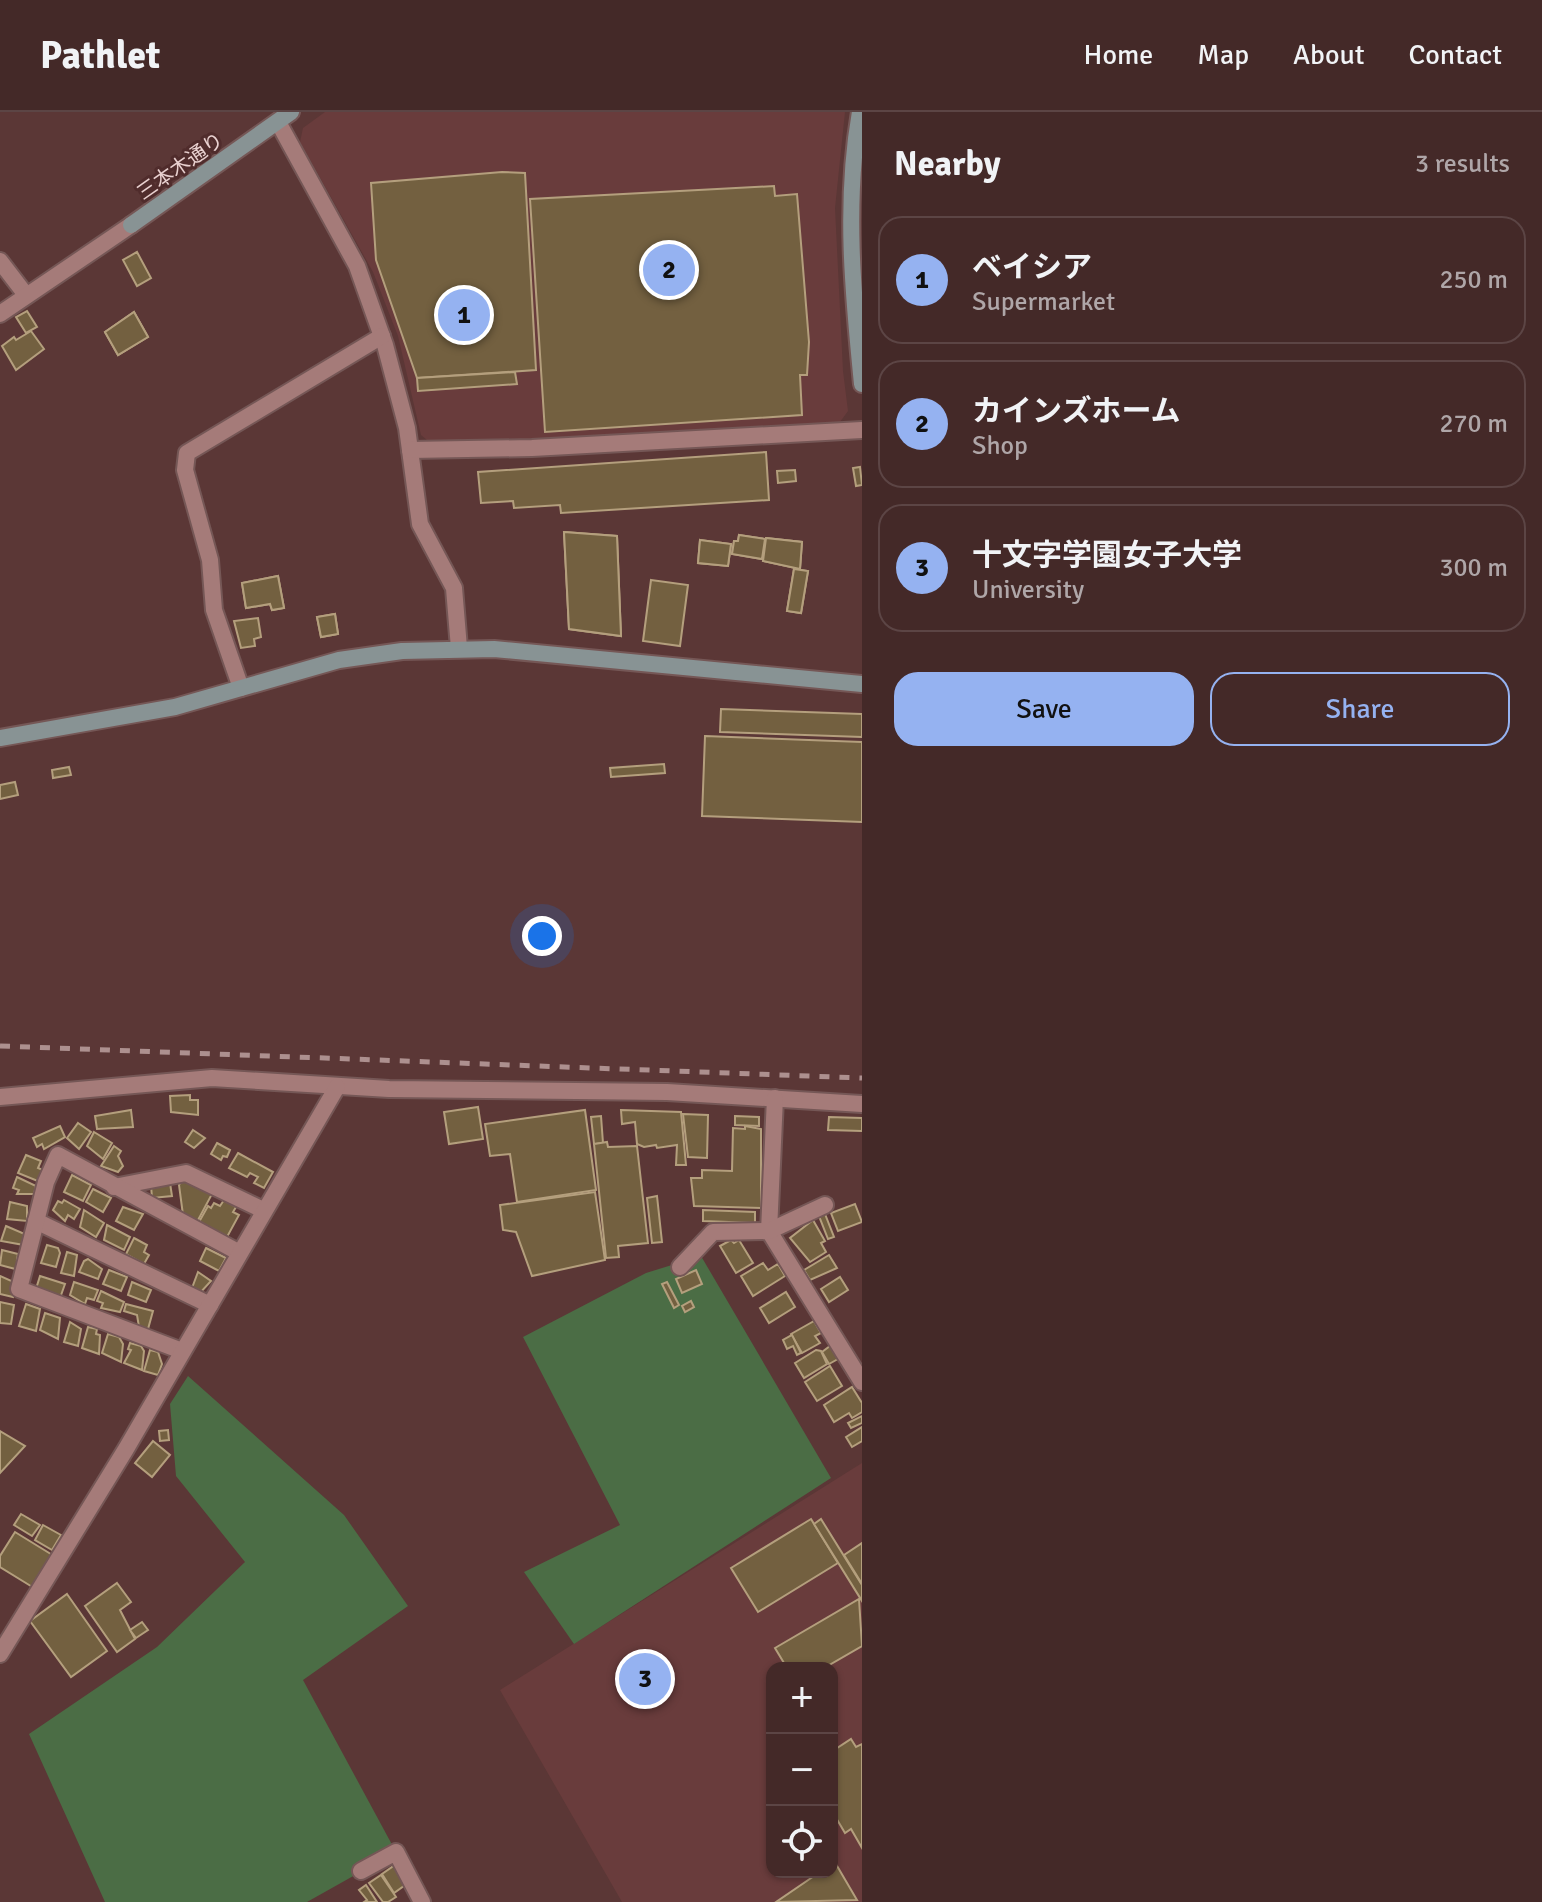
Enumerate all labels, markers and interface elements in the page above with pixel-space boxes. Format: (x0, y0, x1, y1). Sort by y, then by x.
text: Pathlet (40, 32, 160, 79)
text: Home (1084, 38, 1153, 72)
text: Map (1197, 38, 1249, 72)
text: About (1293, 38, 1365, 72)
text: Contact (1409, 38, 1502, 72)
street label: 三本木通り (132, 127, 228, 205)
text: Nearby (894, 143, 1001, 185)
text: 3 results (1415, 148, 1510, 180)
pin: 2 (643, 240, 695, 300)
text: ベイシア (972, 249, 1092, 286)
text: 1 (915, 264, 929, 296)
text: 250 m (1439, 264, 1508, 296)
pin: 1 (438, 285, 490, 345)
text: Supermarket (972, 286, 1115, 318)
text: カインズホーム (972, 393, 1181, 430)
text: 2 (915, 408, 929, 440)
text: 270 m (1439, 408, 1508, 440)
text: Shop (972, 430, 1028, 462)
text: 十文字学園女子大学 (972, 537, 1242, 574)
text: 3 (915, 552, 929, 584)
text: 300 m (1439, 552, 1508, 584)
text: University (972, 574, 1084, 606)
button: Save (894, 672, 1194, 746)
button: Share (1210, 672, 1510, 746)
your location (522, 916, 562, 956)
pin: 3 (619, 1649, 671, 1709)
map controls (766, 1662, 838, 1878)
button: + (766, 1662, 838, 1734)
button: − (766, 1734, 838, 1806)
button: locate (766, 1806, 838, 1878)

